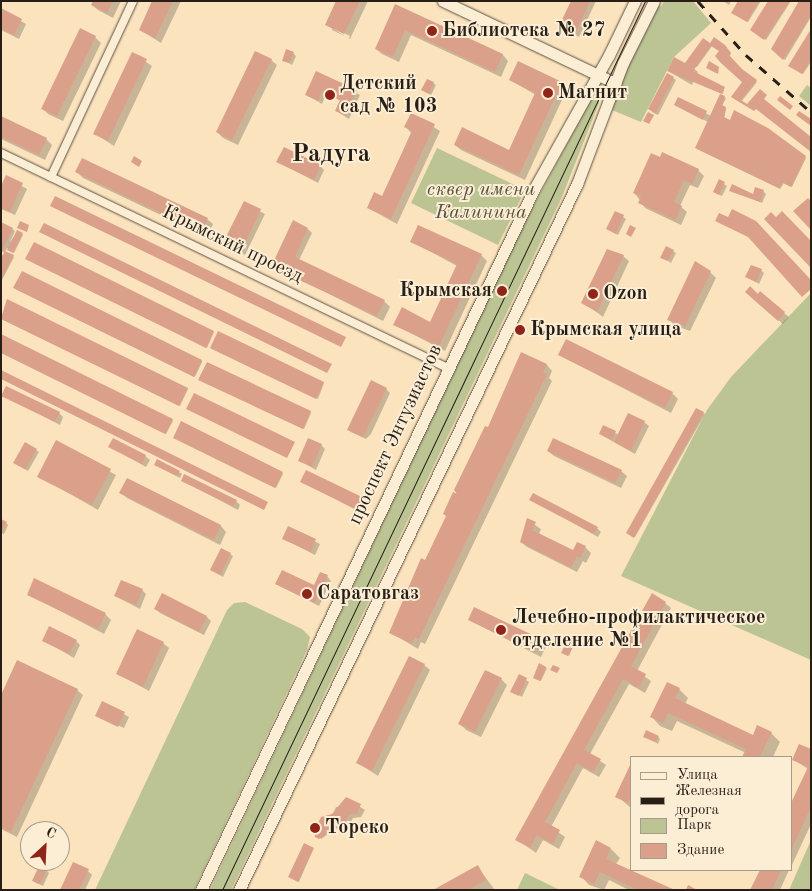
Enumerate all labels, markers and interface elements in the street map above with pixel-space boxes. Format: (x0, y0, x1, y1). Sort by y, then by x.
place label: Библиотека № 27 (442, 19, 605, 43)
marker: Библиотека № 27 (426, 25, 438, 37)
place label: Детский сад № 103 (340, 72, 437, 119)
place label: Магнит (558, 81, 627, 105)
marker: Магнит (542, 87, 554, 99)
marker: Детский сад № 103 (324, 89, 336, 101)
district label: Радуга (291, 140, 371, 170)
park label: сквер имени Калинина (427, 179, 535, 226)
street label: Крымский проезд (158, 201, 306, 289)
place label: Крымская (399, 279, 492, 303)
place label: Ozon (603, 282, 648, 306)
marker: Крымская (496, 285, 508, 297)
marker: Ozon (587, 288, 599, 300)
place label: Крымская улица (530, 318, 682, 342)
marker: Крымская улица (514, 324, 526, 336)
street label: проспект Энтузиастов (344, 341, 448, 529)
place label: Саратовгаз (317, 582, 419, 606)
marker: Саратовгаз (301, 588, 313, 600)
place label: Лечебно-профилактическое отделение №1 (512, 606, 765, 653)
marker: Лечебно-профилактическое отделение №1 (494, 623, 508, 637)
legend (630, 756, 792, 871)
text: Улица (677, 768, 718, 783)
text: Железная дорога (675, 784, 742, 818)
place label: Тореко (325, 816, 389, 840)
text: Парк (677, 818, 712, 833)
north arrow (20, 821, 70, 871)
marker: Тореко (309, 822, 321, 834)
text: С (44, 825, 58, 842)
text: Здание (677, 843, 724, 858)

